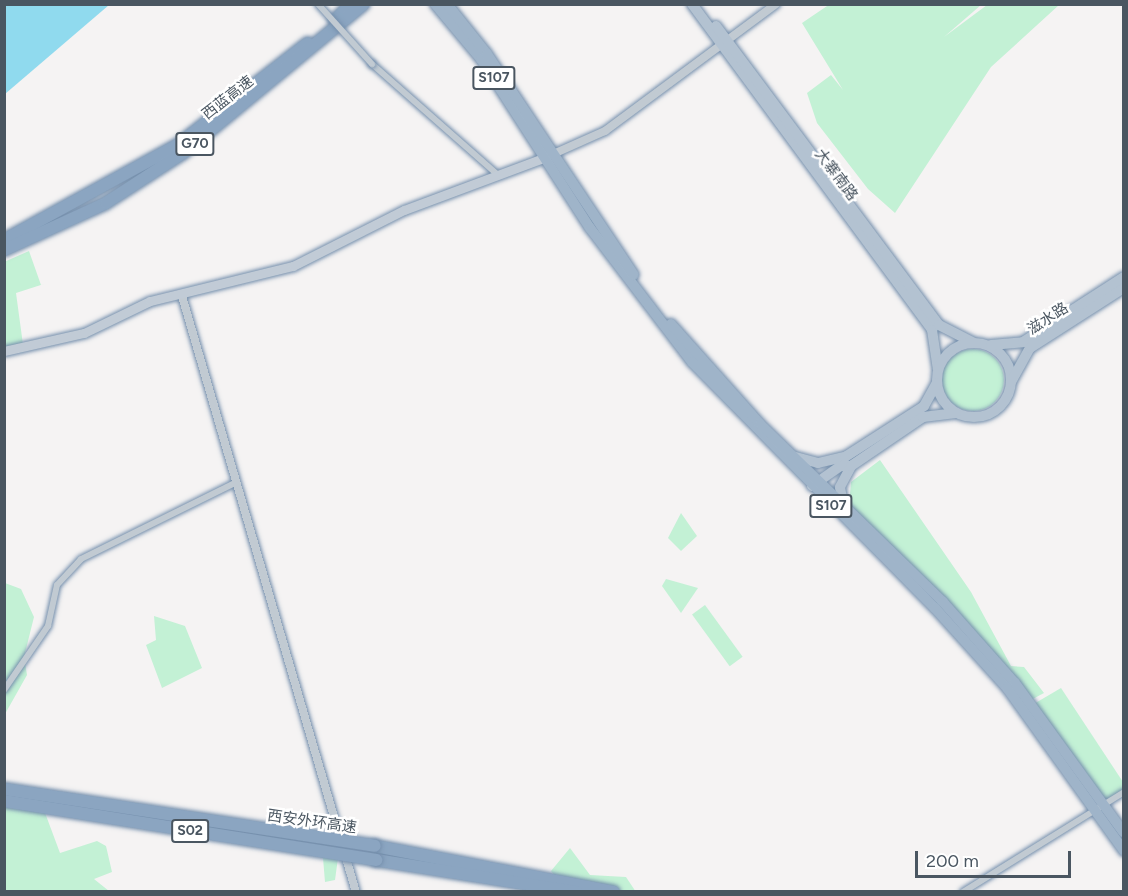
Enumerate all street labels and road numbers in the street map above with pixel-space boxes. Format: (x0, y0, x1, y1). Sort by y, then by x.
road number: S107 (472, 67, 516, 89)
street label: 西蓝高速 (199, 72, 257, 124)
road number: G70 (174, 133, 216, 155)
street label: 大寨南路 (811, 146, 861, 204)
street label: 滋水路 (1024, 299, 1072, 339)
road number: S107 (808, 495, 854, 517)
street label: 西安外环高速 (266, 807, 358, 837)
road number: S02 (170, 820, 210, 842)

